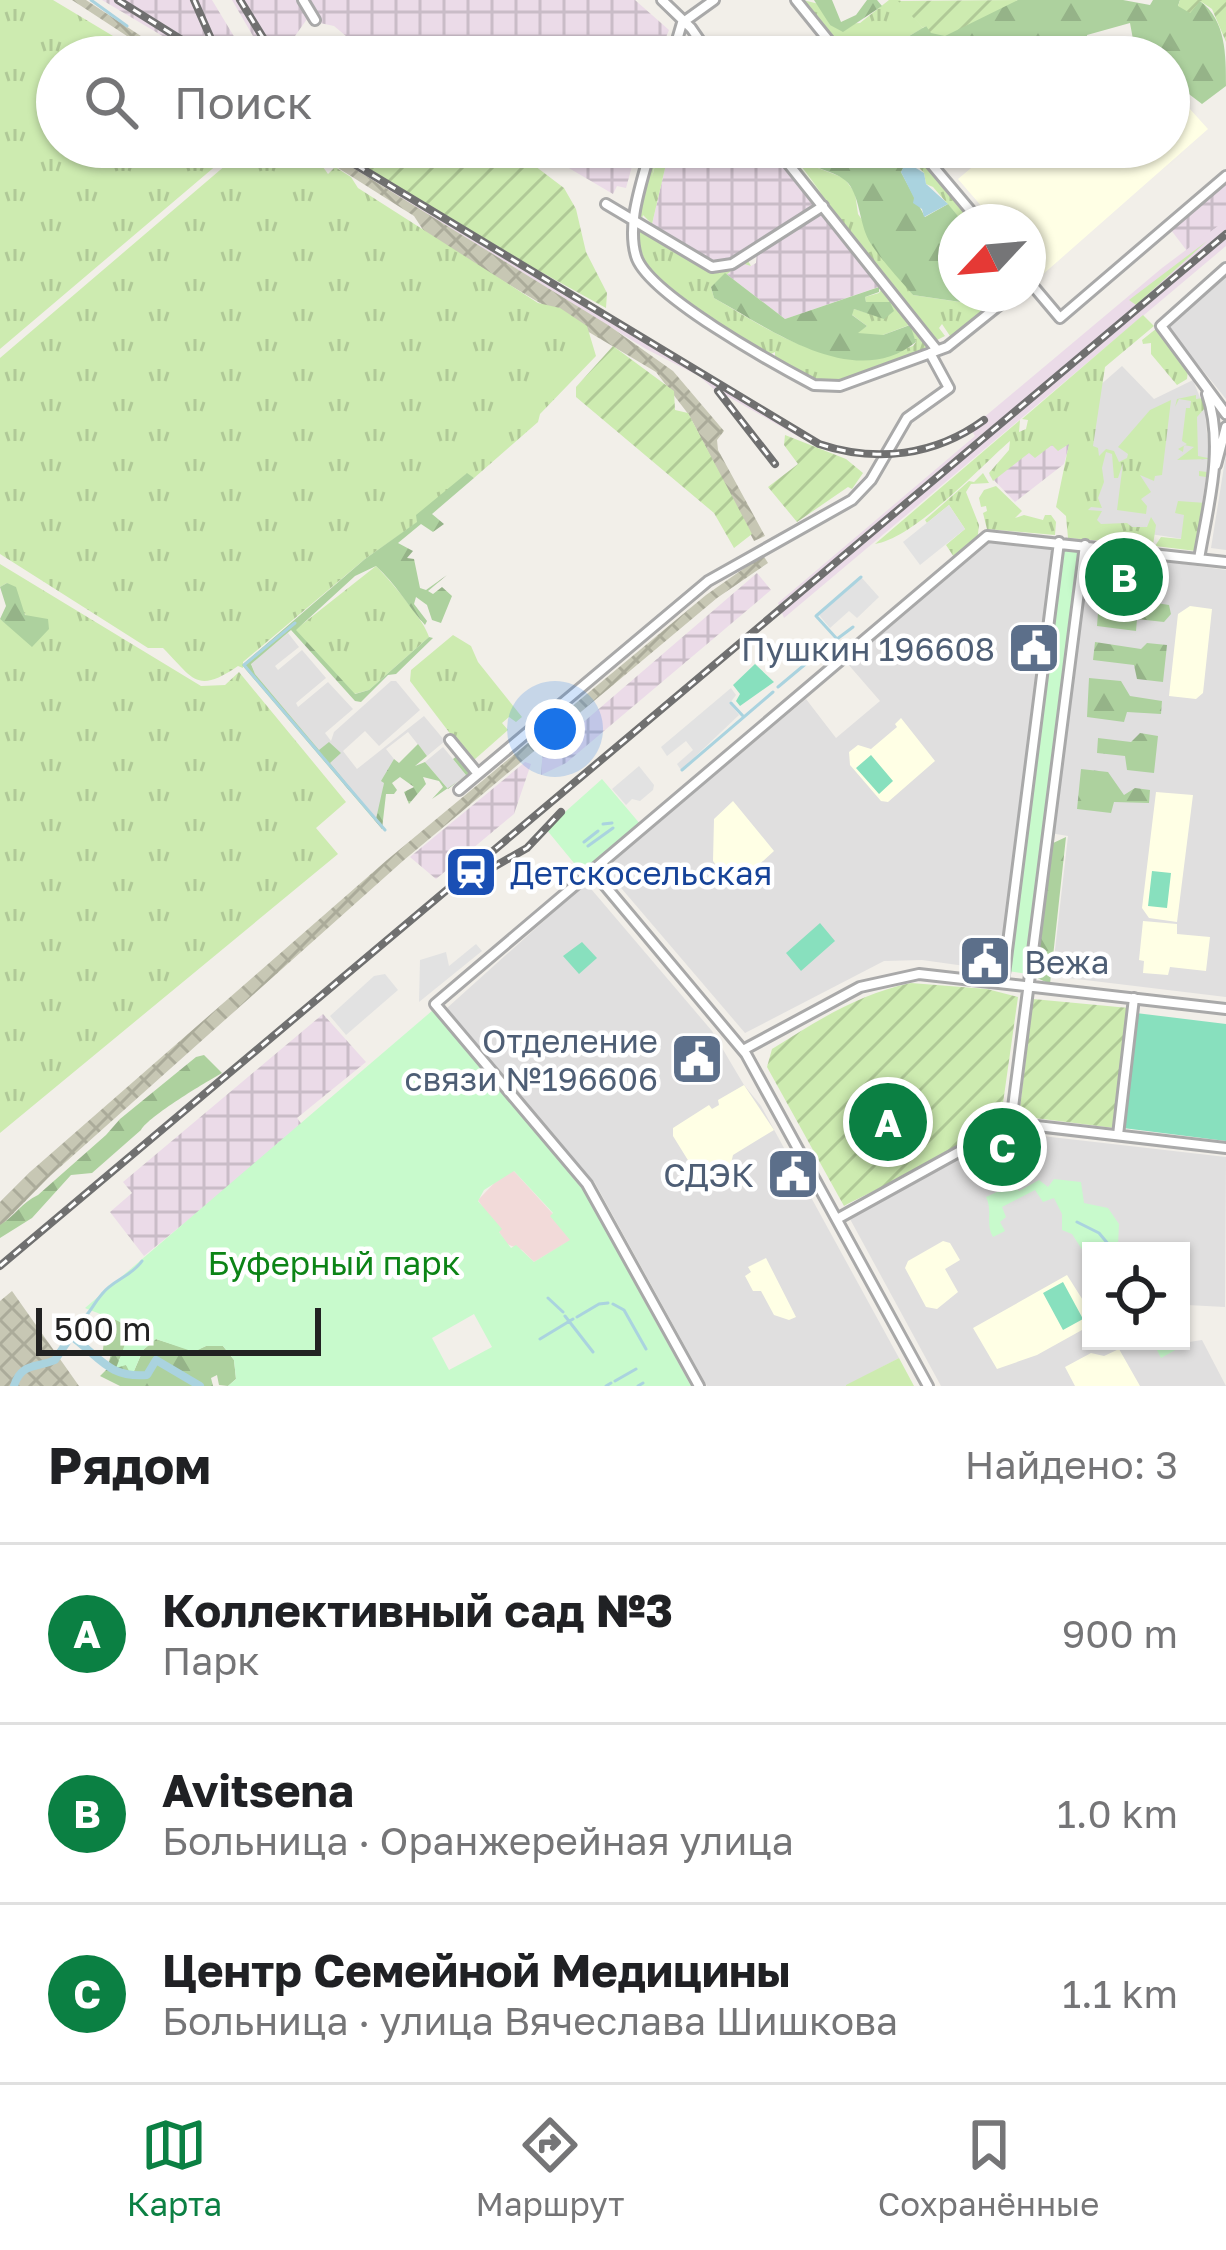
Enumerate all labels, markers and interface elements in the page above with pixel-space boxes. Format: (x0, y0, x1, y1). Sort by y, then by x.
search box (36, 36, 1190, 168)
icon: search (78, 69, 144, 135)
text: Поиск (174, 75, 313, 129)
north arrow (938, 204, 1046, 312)
pin: B (1085, 532, 1163, 622)
public building icon: Пушкин 196608 (1006, 620, 1062, 676)
place label: Пушкин 196608 (741, 629, 995, 668)
your location (525, 699, 585, 759)
station icon: Детскосельская (443, 844, 499, 900)
place label: Детскосельская (510, 853, 772, 892)
public building icon: Вежа (957, 933, 1013, 989)
place label: Вежа (1024, 942, 1109, 981)
place label: Отделение связи №196606 (404, 1021, 658, 1098)
public building icon: Отделение связи №196606 (669, 1031, 725, 1087)
pin: A (849, 1077, 927, 1167)
pin: C (963, 1102, 1041, 1192)
public building icon: СДЭК (765, 1146, 821, 1202)
place label: СДЭК (663, 1155, 754, 1194)
map controls (1082, 1242, 1190, 1350)
button: locate (1082, 1242, 1190, 1350)
park label: Буферный парк (208, 1243, 460, 1282)
scale bar (36, 1302, 321, 1355)
text: 500 m (54, 1309, 152, 1348)
text: Рядом (48, 1434, 211, 1495)
text: Найдено: 3 (965, 1441, 1178, 1488)
text: Коллективный сад №3 (162, 1583, 673, 1637)
text: A (73, 1610, 101, 1657)
text: 900 m (1062, 1610, 1178, 1657)
text: Парк (162, 1637, 260, 1684)
text: Avitsena (162, 1763, 354, 1817)
text: B (73, 1790, 101, 1837)
text: 1.0 km (1057, 1790, 1178, 1837)
text: Больница · Оранжерейная улица (162, 1817, 794, 1864)
text: Центр Семейной Медицины (162, 1943, 791, 1997)
text: C (73, 1970, 101, 2017)
text: 1.1 km (1062, 1970, 1178, 2017)
text: Больница · улица Вячеслава Шишкова (162, 1997, 898, 2044)
tab: Карта (127, 2112, 222, 2223)
tab: Маршрут (476, 2112, 625, 2223)
tab: Сохранённые (878, 2112, 1099, 2223)

